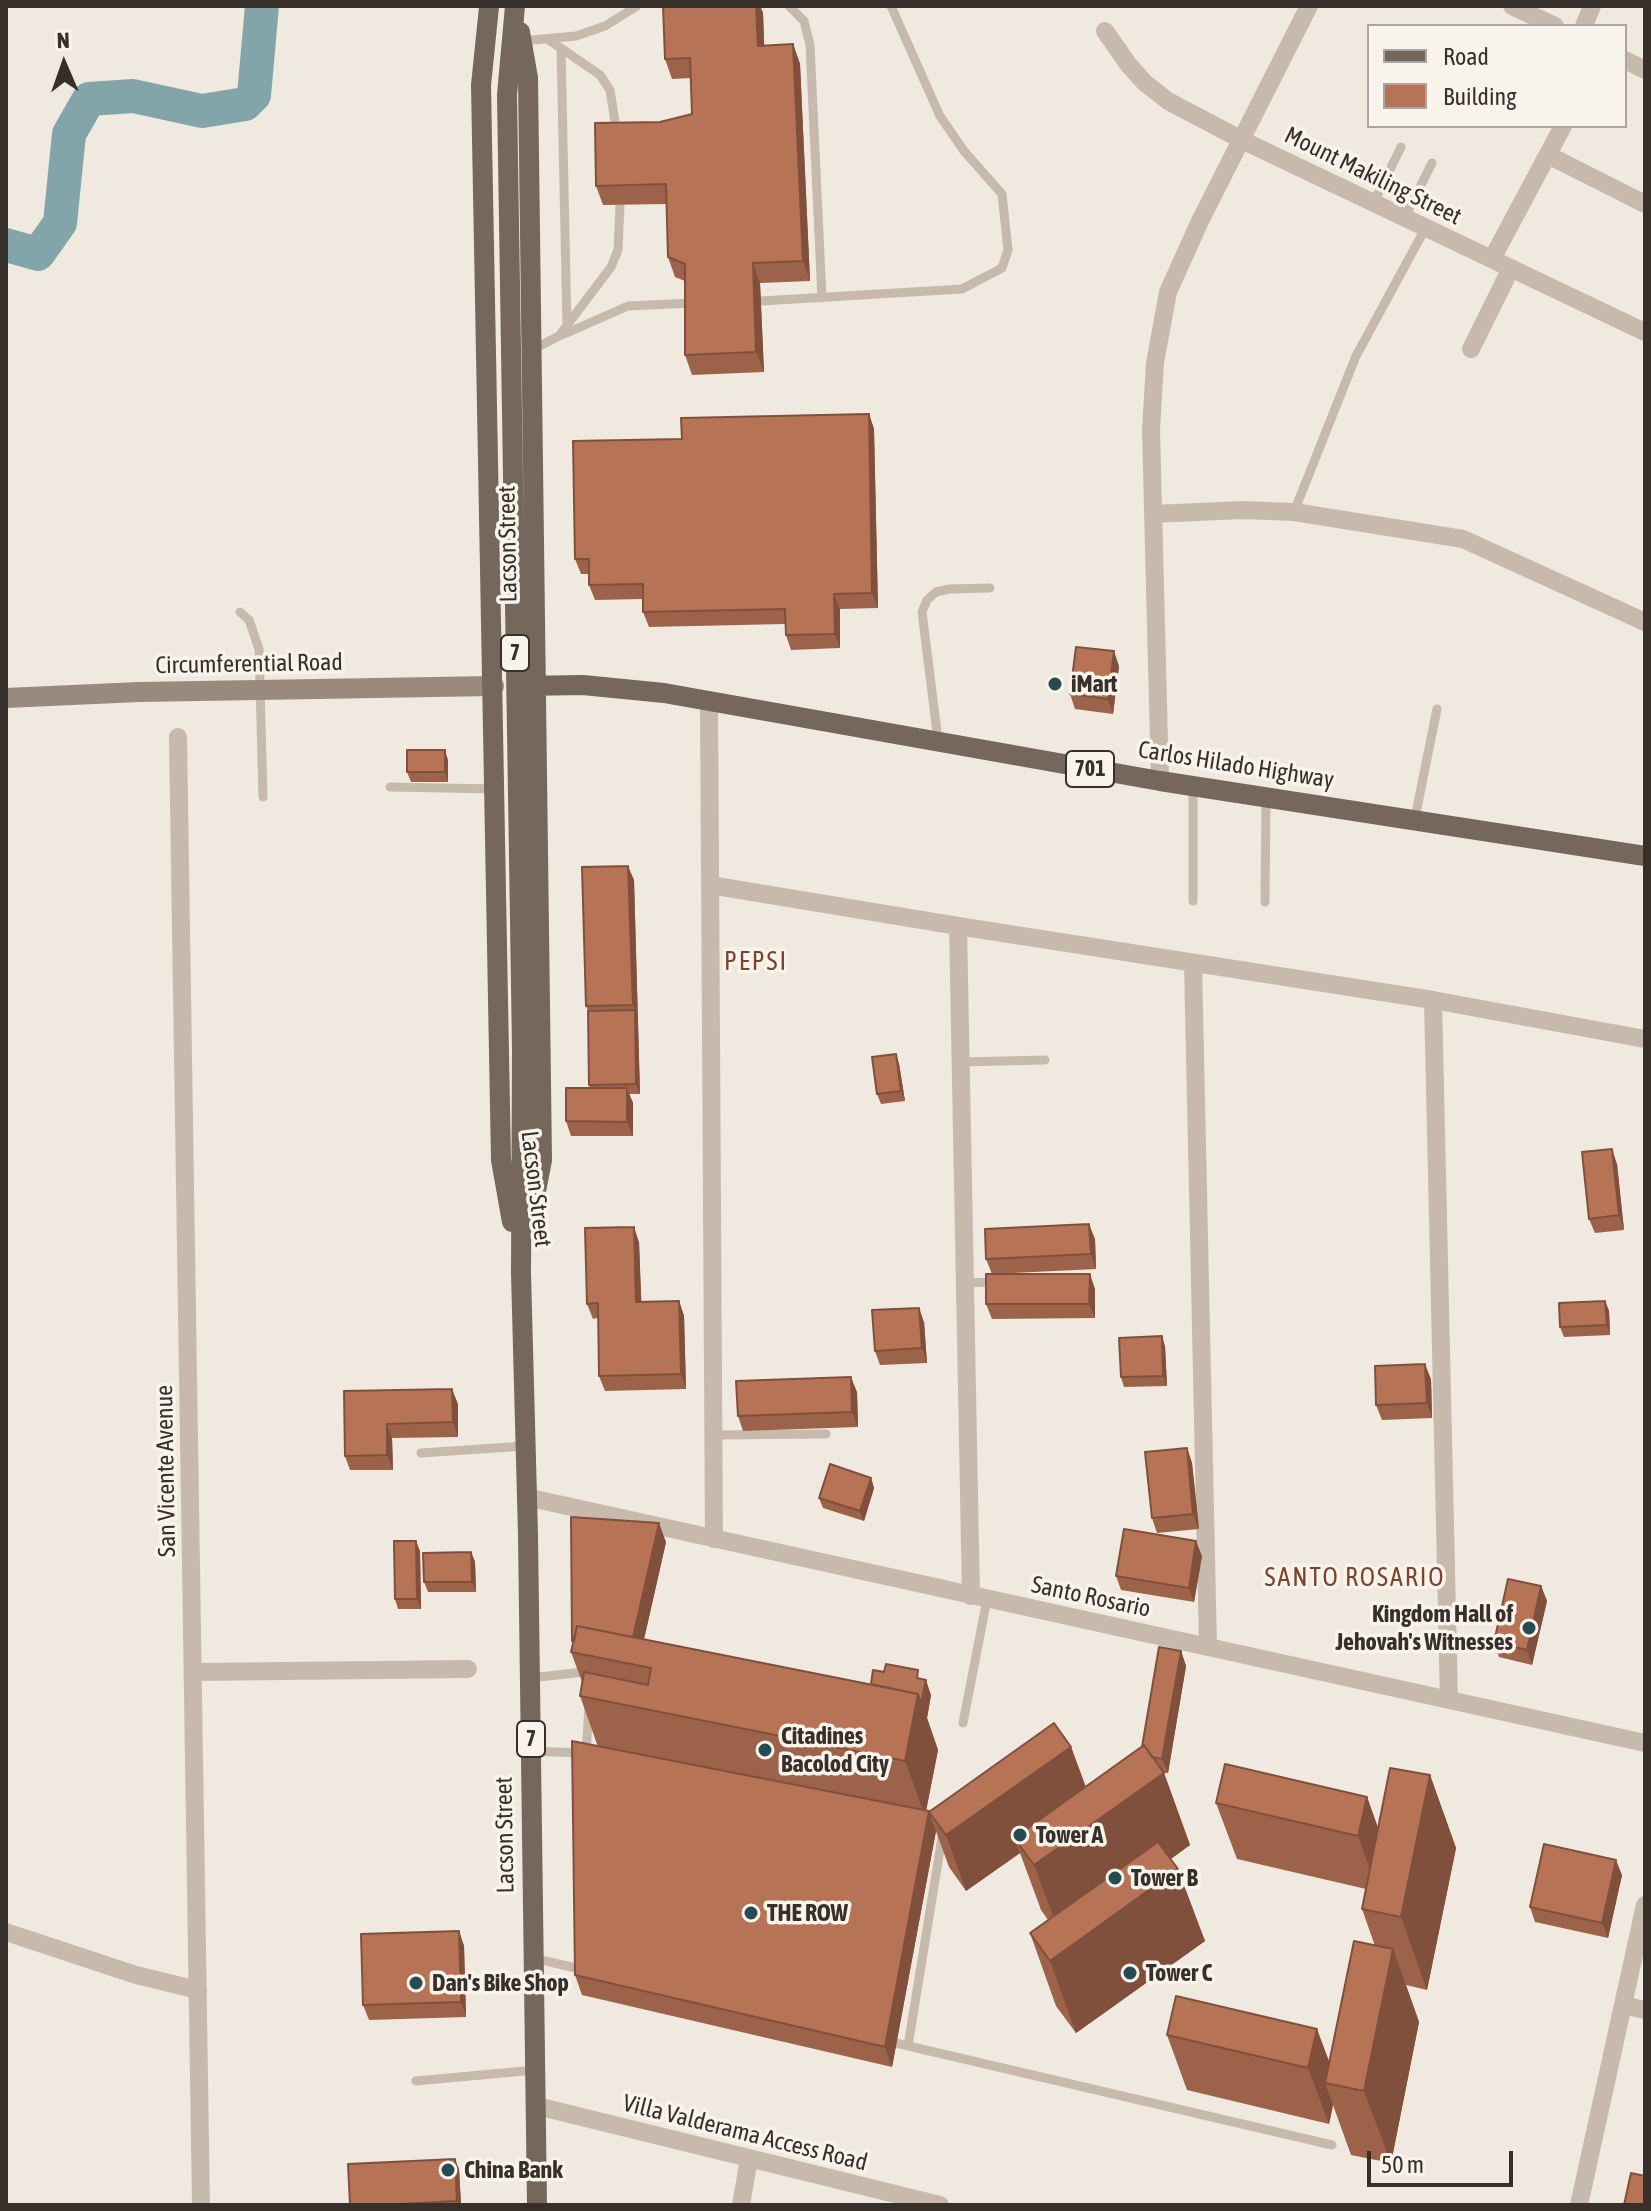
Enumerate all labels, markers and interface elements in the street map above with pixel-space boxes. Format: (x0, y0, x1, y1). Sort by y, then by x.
north arrow (24, 24, 104, 104)
legend (1367, 24, 1627, 128)
text: N (56, 27, 70, 53)
text: Road (1443, 43, 1489, 70)
text: Building (1443, 83, 1516, 110)
street label: Mount Makiling Street (1280, 121, 1466, 231)
street label: Lacson Street (493, 485, 523, 603)
road number: 7 (501, 635, 529, 671)
street label: Circumferential Road (155, 648, 343, 680)
place label: iMart (1071, 670, 1118, 698)
marker: iMart (1046, 675, 1064, 693)
street label: Carlos Hilado Highway (1136, 735, 1336, 795)
road number: 701 (1066, 751, 1114, 787)
district label: PEPSI (724, 946, 788, 978)
street label: Lacson Street (515, 1129, 557, 1249)
street label: San Vicente Avenue (150, 1385, 182, 1557)
district label: SANTO ROSARIO (1264, 1562, 1446, 1594)
street label: Santo Rosario (1029, 1570, 1153, 1624)
place label: Kingdom Hall of Jehovah's Witnesses (1335, 1600, 1513, 1656)
marker: Kingdom Hall of Jehovah's Witnesses (1520, 1619, 1538, 1637)
road number: 7 (517, 1721, 545, 1757)
place label: Citadines Bacolod City (781, 1722, 889, 1778)
marker: Citadines Bacolod City (756, 1741, 774, 1759)
street label: Lacson Street (490, 1776, 520, 1894)
place label: Tower A (1036, 1821, 1103, 1849)
marker: Tower A (1011, 1826, 1029, 1844)
place label: Tower B (1131, 1864, 1198, 1892)
marker: Tower B (1106, 1869, 1124, 1887)
place label: THE ROW (767, 1899, 848, 1927)
marker: THE ROW (742, 1904, 760, 1922)
place label: Tower C (1146, 1959, 1212, 1987)
marker: Tower C (1121, 1964, 1139, 1982)
place label: Dan's Bike Shop (432, 1969, 569, 1997)
marker: Dan's Bike Shop (407, 1974, 425, 1992)
street label: Villa Valderama Access Road (620, 2089, 870, 2177)
scale bar (1371, 2135, 1517, 2185)
text: 50 m (1381, 2151, 1424, 2178)
place label: China Bank (464, 2156, 563, 2184)
marker: China Bank (439, 2161, 457, 2179)

